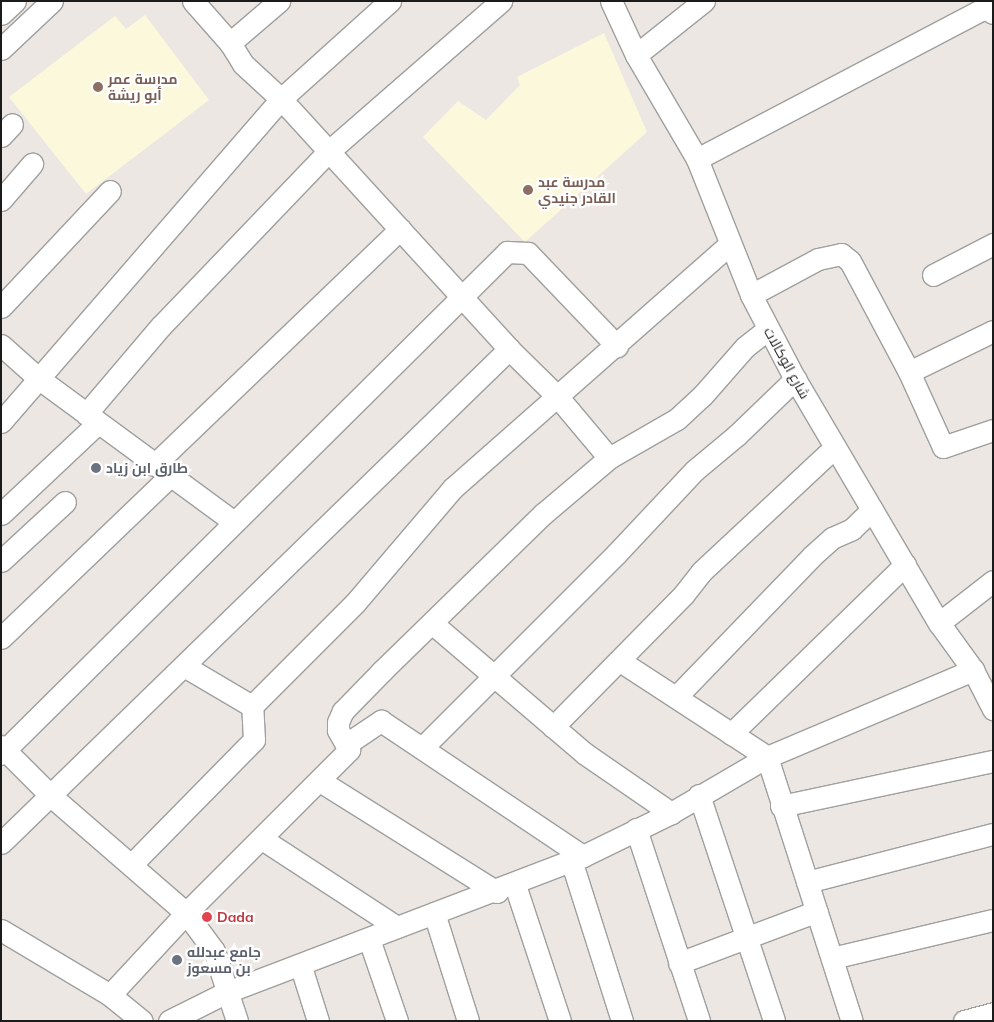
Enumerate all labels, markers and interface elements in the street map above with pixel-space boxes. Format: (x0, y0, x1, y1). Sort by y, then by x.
place label: مدرسة عمر أبو ريشة (108, 71, 178, 104)
marker: مدرسة عمر أبو ريشة (92, 81, 104, 93)
place label: مدرسة عبد القادر جنيدي (538, 174, 616, 206)
marker: مدرسة عبد القادر جنيدي (522, 184, 534, 196)
street label: شارع الوكالات (760, 324, 814, 402)
place label: طارق ابن زياد (106, 460, 188, 476)
marker: طارق ابن زياد (90, 462, 102, 474)
place label: Dada (217, 909, 254, 925)
marker: Dada (201, 911, 213, 923)
place label: جامع عبدلله بن مسعوز (187, 944, 261, 976)
marker: جامع عبدلله بن مسعوز (171, 954, 183, 966)

